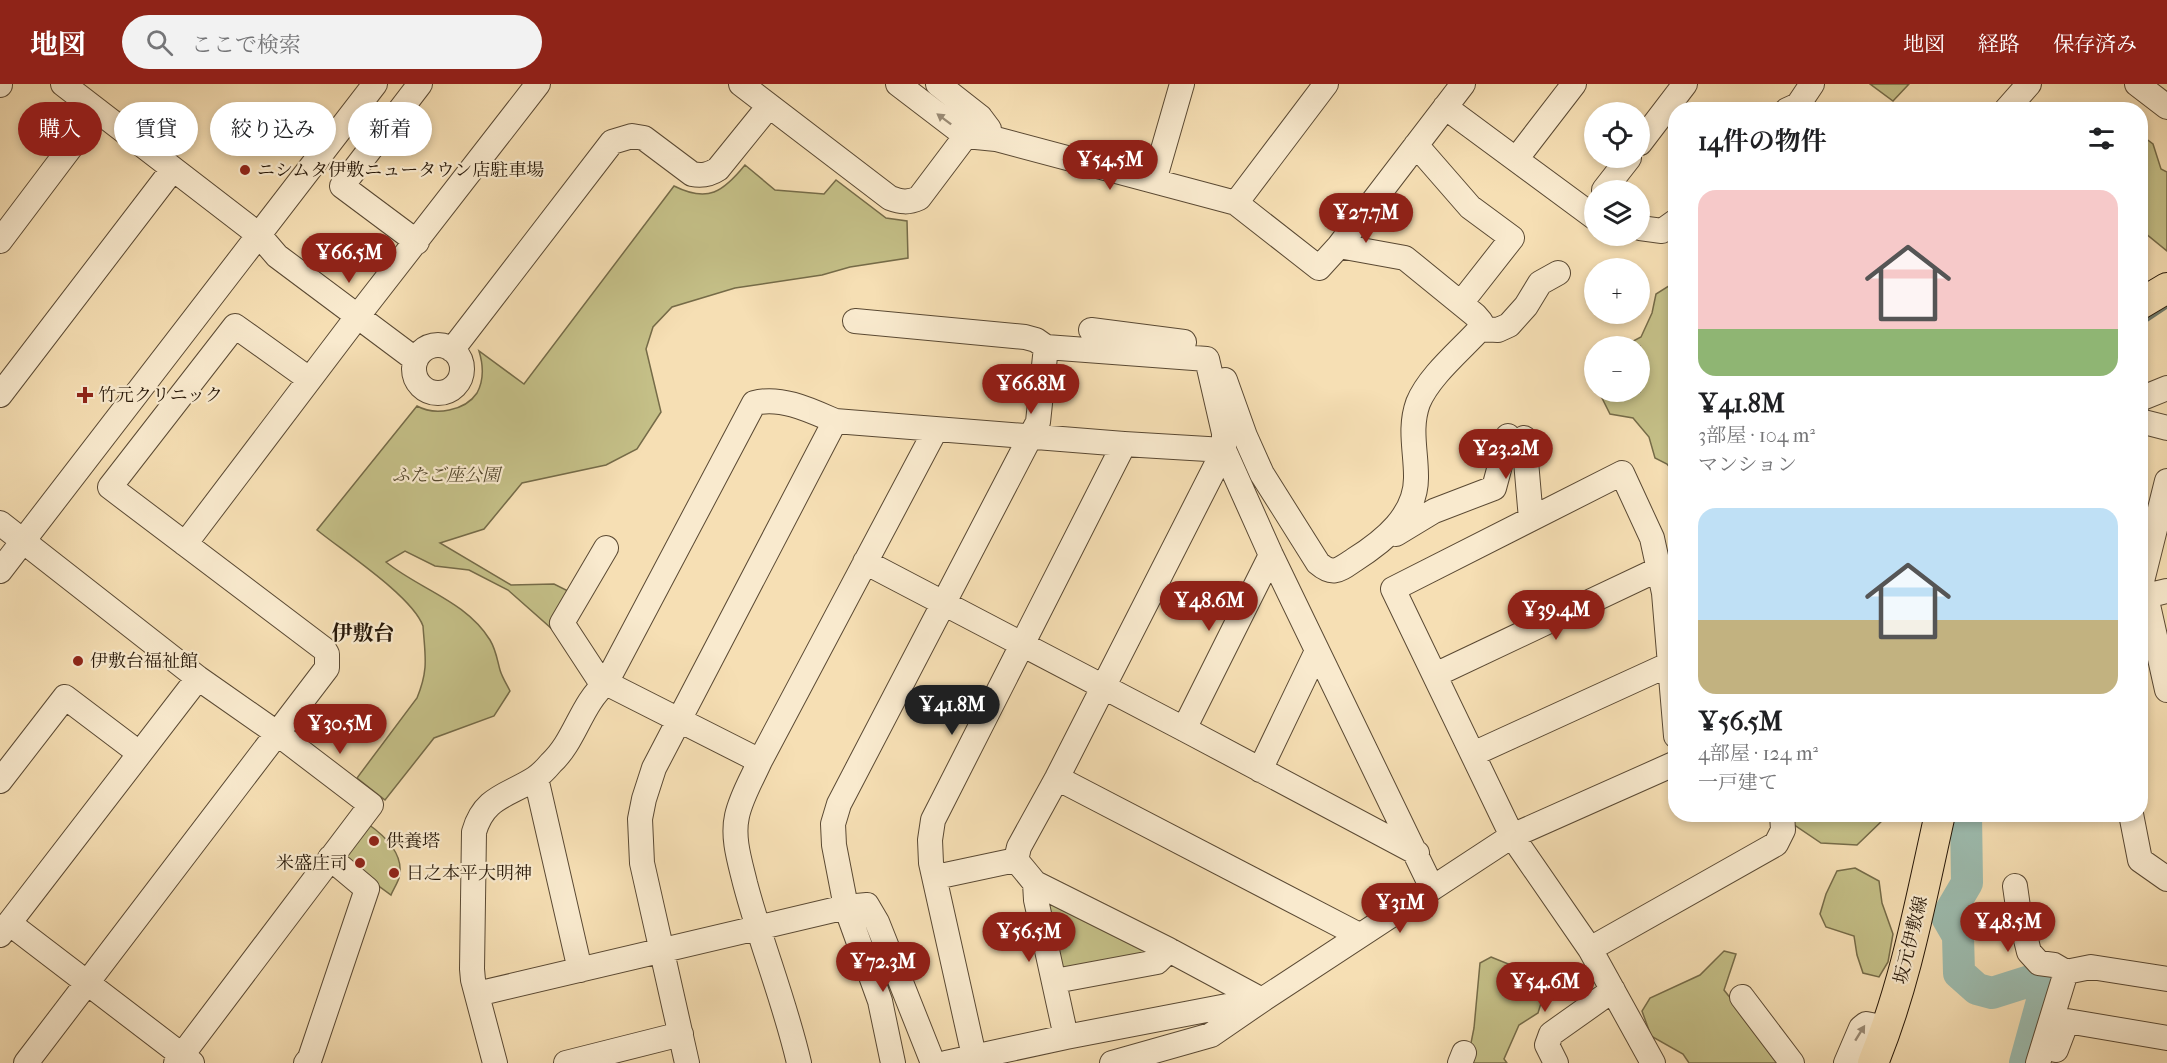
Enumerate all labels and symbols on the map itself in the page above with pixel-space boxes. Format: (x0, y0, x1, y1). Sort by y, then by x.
one-way arrow (936, 113, 952, 125)
pin: ¥54.5M (1061, 140, 1159, 191)
place label: ニシムタ伊敷ニュータウン店駐車場 (257, 160, 544, 181)
marker: ニシムタ伊敷ニュータウン店駐車場 (238, 163, 252, 177)
pin: ¥27.7M (1317, 193, 1415, 244)
pin: ¥66.5M (300, 233, 398, 284)
pin: ¥66.8M (982, 364, 1080, 415)
place label: 竹元クリニック (98, 385, 223, 406)
marker: 竹元クリニック (76, 386, 94, 404)
pin: ¥23.2M (1457, 429, 1555, 480)
park label: ふたご座公園 (392, 465, 503, 486)
pin: ¥48.6M (1160, 581, 1258, 632)
pin: ¥39.4M (1507, 590, 1605, 641)
district label: 伊敷台 (332, 621, 395, 645)
place label: 伊敷台福祉館 (90, 651, 198, 672)
marker: 伊敷台福祉館 (71, 654, 85, 668)
pin: ¥41.8M (903, 685, 1001, 736)
pin: ¥30.5M (291, 704, 389, 755)
place label: 供養塔 (386, 831, 440, 852)
marker: 供養塔 (367, 834, 381, 848)
place label: 米盛庄司 (276, 853, 348, 874)
marker: 米盛庄司 (353, 856, 367, 870)
place label: 日之本平大明神 (406, 863, 532, 884)
marker: 日之本平大明神 (387, 866, 401, 880)
pin: ¥31M (1364, 883, 1436, 934)
street label: 坂元伊敷線 (1890, 894, 1932, 986)
pin: ¥48.5M (1959, 902, 2057, 953)
pin: ¥56.5M (980, 912, 1078, 963)
pin: ¥72.3M (834, 942, 932, 993)
pin: ¥54.6M (1496, 962, 1594, 1013)
one-way arrow (1854, 1025, 1865, 1042)

